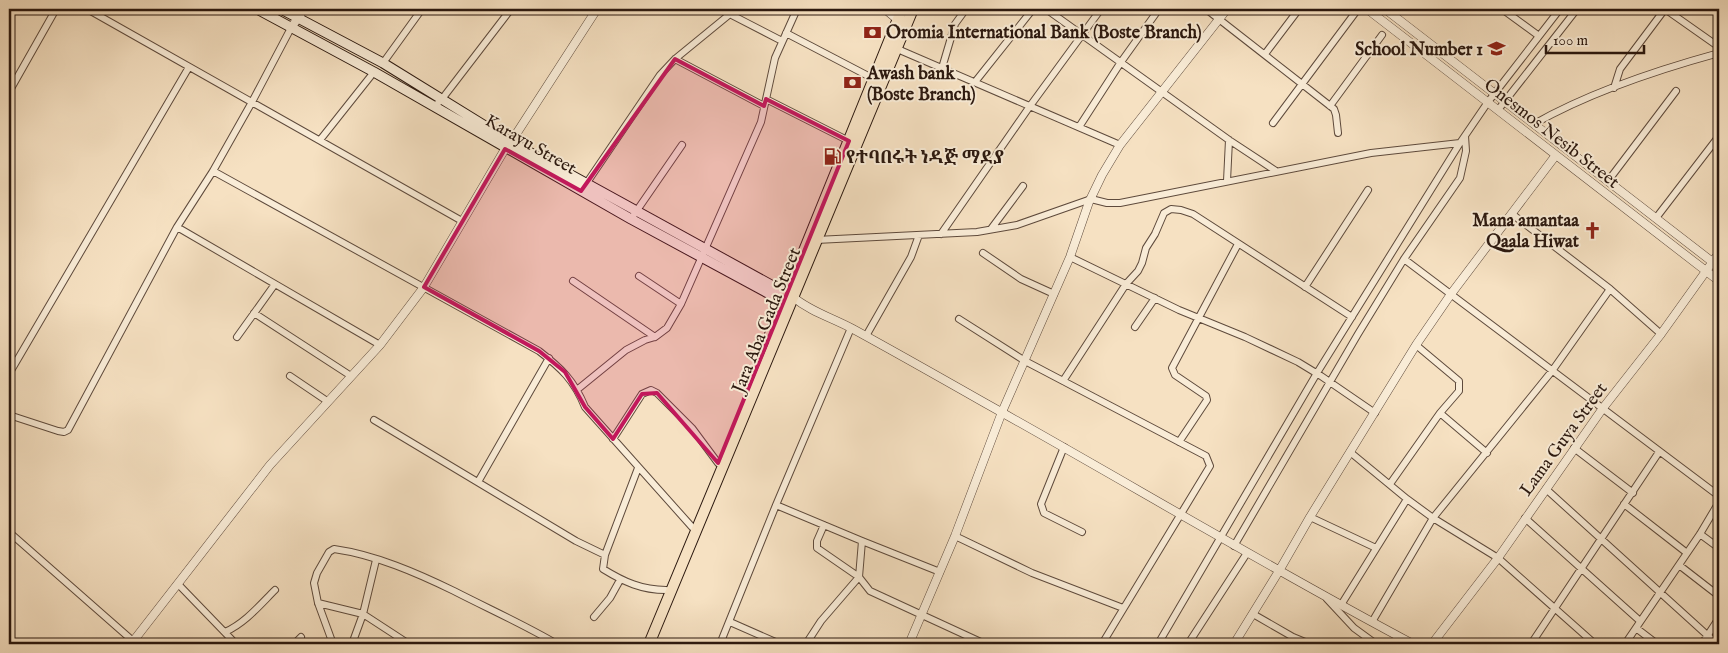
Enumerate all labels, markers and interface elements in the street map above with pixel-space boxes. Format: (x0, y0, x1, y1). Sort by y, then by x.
bank icon: Oromia International Bank (Boste Branch) (862, 22, 882, 42)
place label: Oromia International Bank (Boste Branch) (886, 22, 1202, 45)
scale bar (1546, 22, 1643, 54)
text: 100 m (1553, 31, 1589, 50)
place label: School Number 1 (1355, 39, 1483, 62)
school or university icon: School Number 1 (1487, 39, 1507, 59)
place label: Awash bank (Boste Branch) (866, 63, 976, 107)
bank icon: Awash bank (Boste Branch) (843, 73, 863, 93)
street label: Onesmos Nesib Street (1479, 74, 1623, 194)
street label: Karayu Street (480, 110, 580, 181)
fuel station icon: የተባበሩት ነዳጅ ማደያ (822, 147, 842, 167)
place label: የተባበሩት ነዳጅ ማደያ (846, 147, 1004, 170)
place label: Mana amantaa Qaala Hiwat (1472, 210, 1580, 254)
church icon: Mana amantaa Qaala Hiwat (1583, 220, 1603, 240)
street label: Jara Aba Gada Street (727, 245, 807, 398)
street label: Lama Guya Street (1515, 379, 1613, 501)

